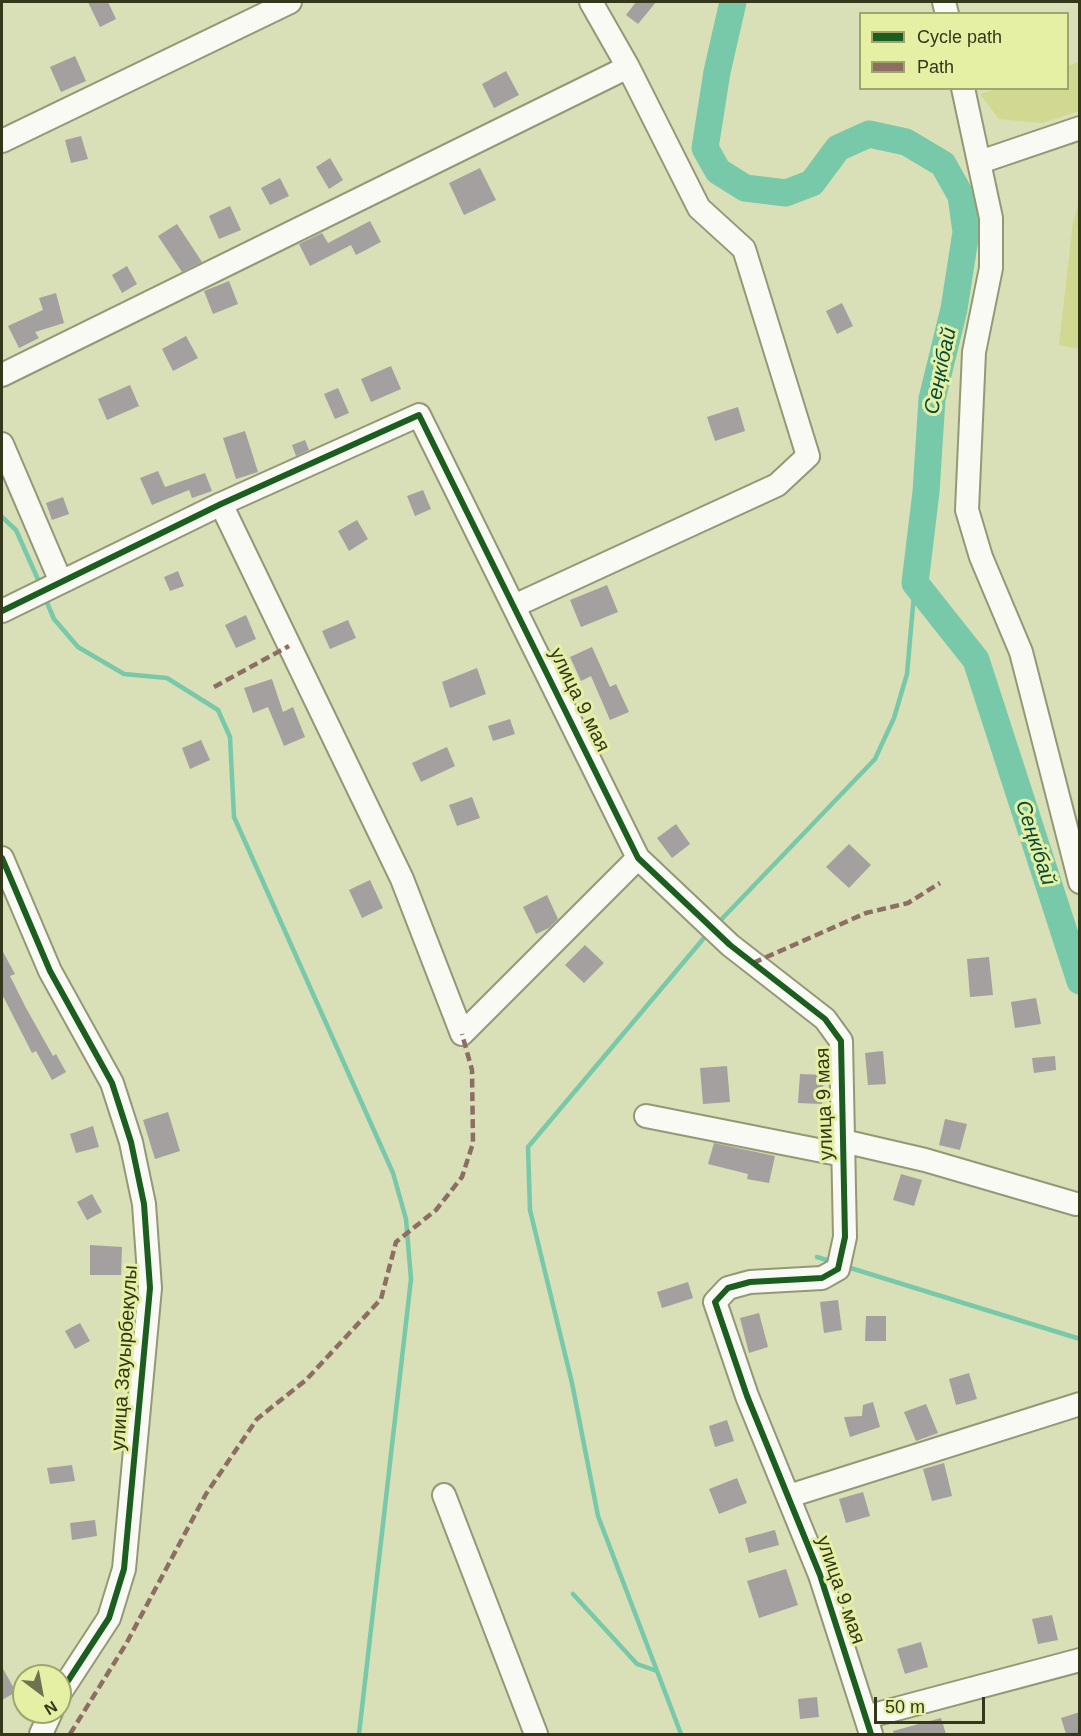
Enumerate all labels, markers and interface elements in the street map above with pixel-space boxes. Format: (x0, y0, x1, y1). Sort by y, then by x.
legend (859, 12, 1069, 90)
text: Cycle path (917, 27, 1002, 47)
text: Path (917, 57, 954, 77)
water label: Сеңкібай (920, 325, 962, 417)
street label: улица 9 мая (543, 644, 615, 756)
water label: Сеңкібай (1009, 797, 1061, 889)
street label: улица 9 мая (811, 1047, 839, 1161)
street label: улица Зауырбекулы (107, 1264, 143, 1452)
street label: улица 9 мая (810, 1533, 870, 1647)
north arrow (12, 1664, 72, 1724)
scale bar (877, 1685, 988, 1723)
text: 50 m (885, 1697, 925, 1717)
text: N (41, 1698, 60, 1718)

